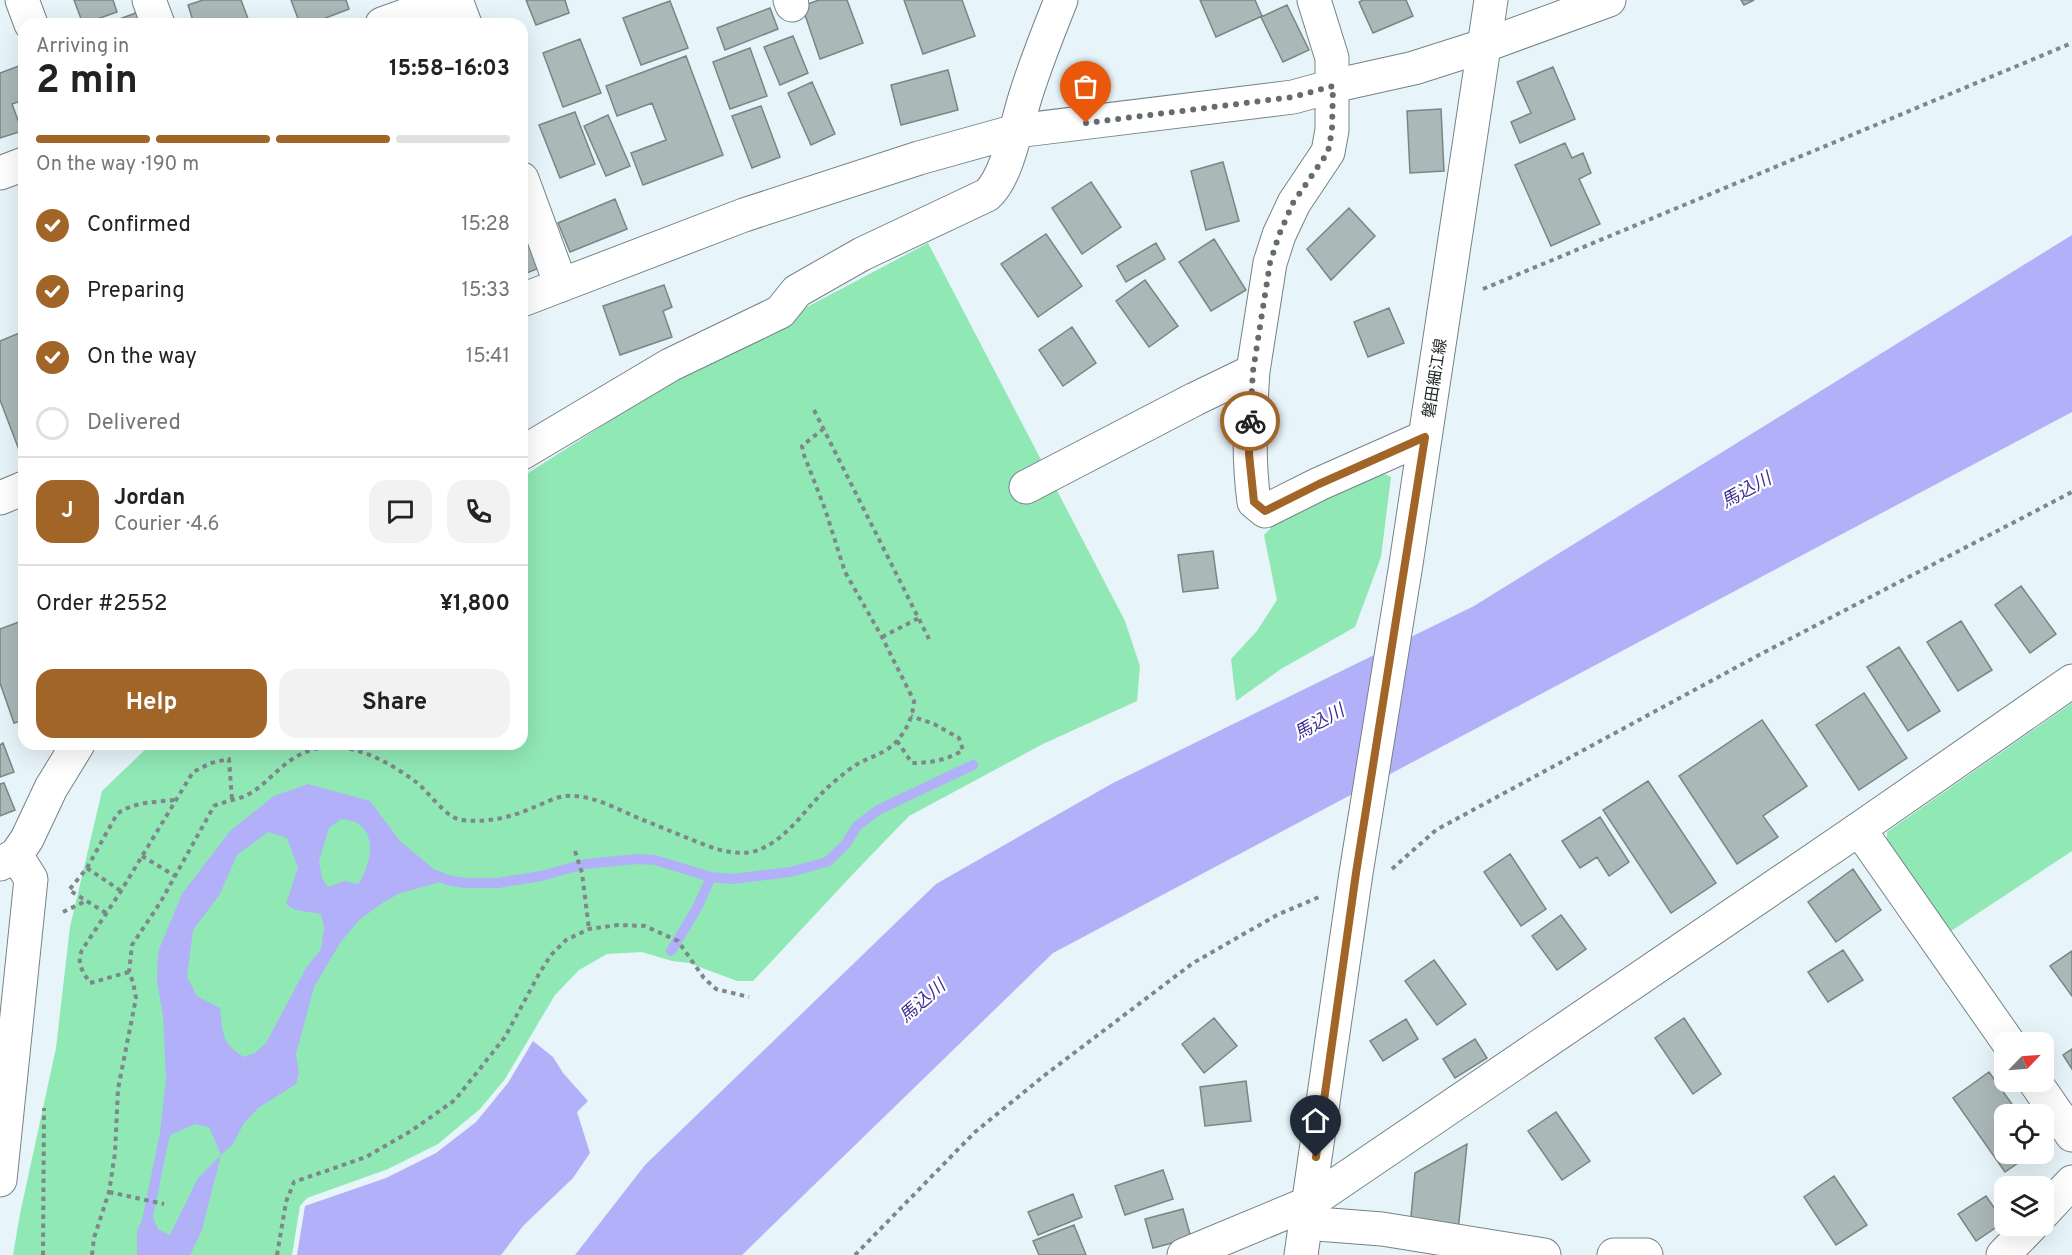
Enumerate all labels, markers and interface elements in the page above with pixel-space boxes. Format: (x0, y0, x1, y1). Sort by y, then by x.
text: Arriving in (36, 34, 129, 60)
text: 15:58–16:03 (389, 56, 510, 83)
text: 2 min (36, 58, 138, 107)
pin (1060, 61, 1111, 123)
icon: bag (1069, 70, 1102, 103)
text: On the way · 190 m (36, 152, 199, 178)
icon: check (36, 209, 69, 242)
text: Confirmed (87, 212, 191, 239)
text: 15:28 (461, 212, 510, 238)
icon: check (36, 275, 69, 308)
text: Preparing (87, 278, 185, 305)
text: 15:33 (462, 278, 510, 304)
street label: 磐田細江線 (1420, 337, 1452, 419)
icon: check (36, 341, 69, 374)
text: On the way (87, 344, 197, 371)
text: 15:41 (466, 344, 510, 370)
courier (1220, 391, 1280, 451)
icon: bike (1234, 405, 1267, 438)
text: Delivered (87, 410, 181, 437)
water label: 馬込川 (1718, 467, 1778, 514)
button: chat (369, 480, 432, 543)
button: phone (447, 480, 510, 543)
text: Jordan (114, 485, 185, 512)
text: J (61, 498, 74, 525)
text: Courier · 4.6 (114, 512, 219, 538)
text: Order #2552 (36, 591, 167, 618)
text: ¥1,800 (440, 591, 510, 618)
button: Help (36, 669, 267, 738)
button: Share (279, 669, 510, 738)
water label: 馬込川 (1291, 699, 1351, 746)
water label: 馬込川 (895, 974, 952, 1029)
north arrow (1994, 1032, 2054, 1092)
map controls (1994, 1032, 2054, 1236)
pin (1290, 1095, 1341, 1157)
icon: home (1299, 1104, 1332, 1137)
button: locate (1994, 1104, 2054, 1164)
button: layers (1994, 1176, 2054, 1236)

